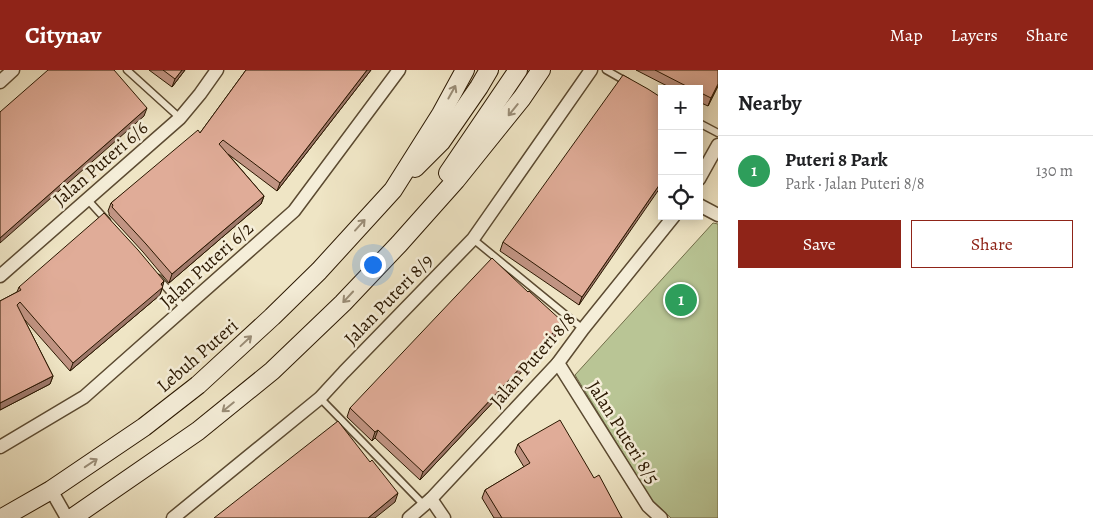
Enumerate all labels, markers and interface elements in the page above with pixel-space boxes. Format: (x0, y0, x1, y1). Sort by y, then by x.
text: Citynav (25, 19, 101, 51)
text: Map (890, 23, 923, 47)
text: Layers (951, 23, 998, 47)
text: Share (1026, 23, 1068, 47)
map controls (658, 85, 703, 220)
button: + (658, 85, 703, 130)
one-way arrow (448, 86, 458, 100)
text: Nearby (738, 89, 801, 117)
one-way arrow (507, 103, 519, 116)
street label: Jalan Puteri 6/6 (48, 115, 154, 212)
button: − (658, 130, 703, 175)
text: Puteri 8 Park (785, 147, 888, 173)
text: 1 (751, 160, 757, 182)
text: 130 m (1036, 160, 1073, 182)
text: Park · Jalan Puteri 8/8 (785, 173, 925, 195)
button: locate (658, 175, 703, 220)
street label: Jalan Puteri 6/2 (154, 216, 259, 314)
one-way arrow (354, 219, 366, 232)
button: Save (738, 220, 901, 268)
button: Share (911, 220, 1073, 268)
street label: Jalan Puteri 8/9 (338, 248, 439, 351)
your location (360, 252, 386, 278)
pin: 1 (665, 281, 697, 319)
one-way arrow (342, 291, 354, 304)
street label: Jalan Puteri 8/8 (484, 306, 582, 413)
street label: Lebuh Puteri (151, 313, 244, 398)
one-way arrow (240, 335, 252, 347)
street label: Jalan Puteri 8/5 (581, 376, 665, 489)
one-way arrow (222, 401, 235, 412)
one-way arrow (84, 458, 98, 468)

